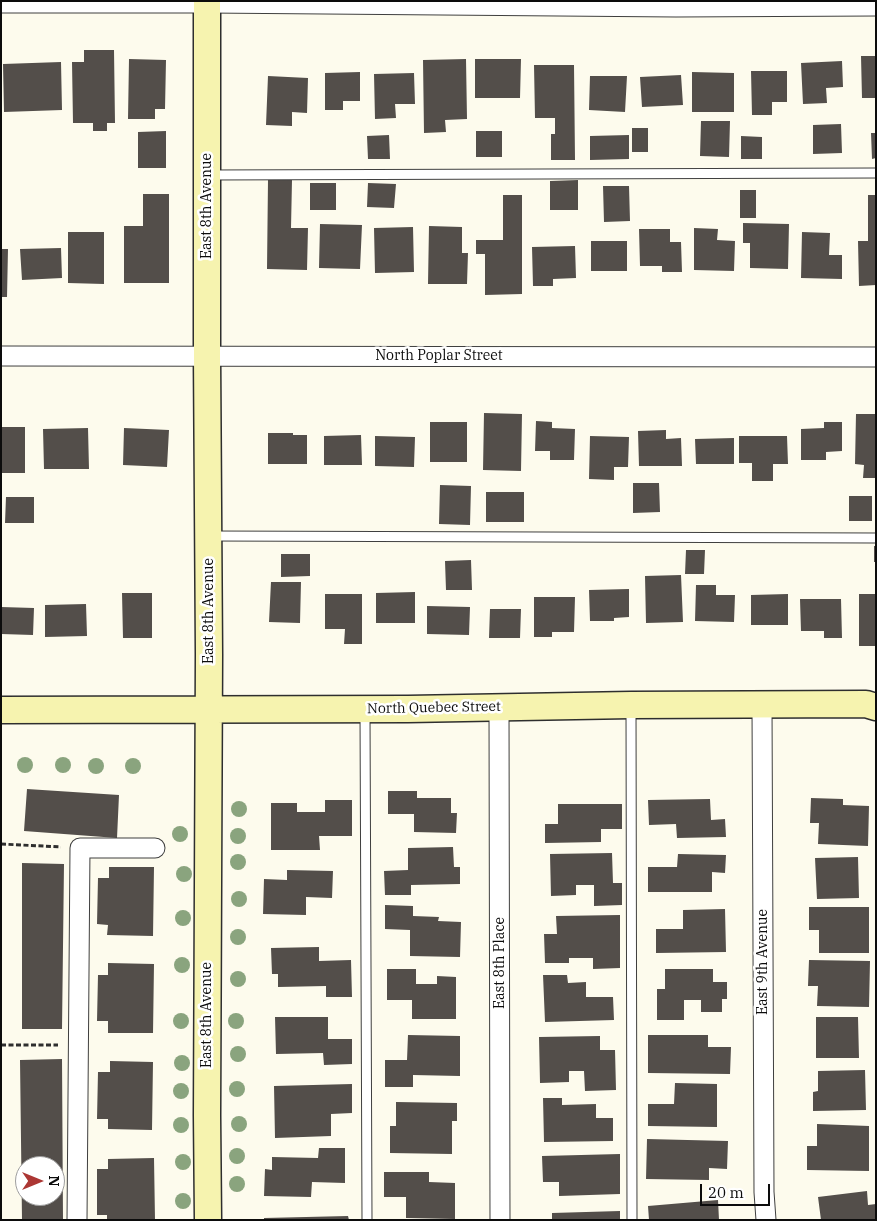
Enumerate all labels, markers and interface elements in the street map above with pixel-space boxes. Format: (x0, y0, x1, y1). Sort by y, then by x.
street label: East 8th Avenue (199, 153, 215, 259)
street label: North Poplar Street (375, 348, 503, 364)
street label: East 8th Avenue (201, 558, 217, 664)
street label: North Quebec Street (367, 698, 501, 718)
street label: East 9th Avenue (755, 909, 771, 1015)
street label: East 8th Place (492, 917, 508, 1009)
street label: East 8th Avenue (199, 962, 215, 1068)
north arrow (15, 1156, 65, 1206)
scale bar (702, 1174, 772, 1206)
text: N (45, 1175, 63, 1187)
text: 20 m (708, 1183, 744, 1202)

